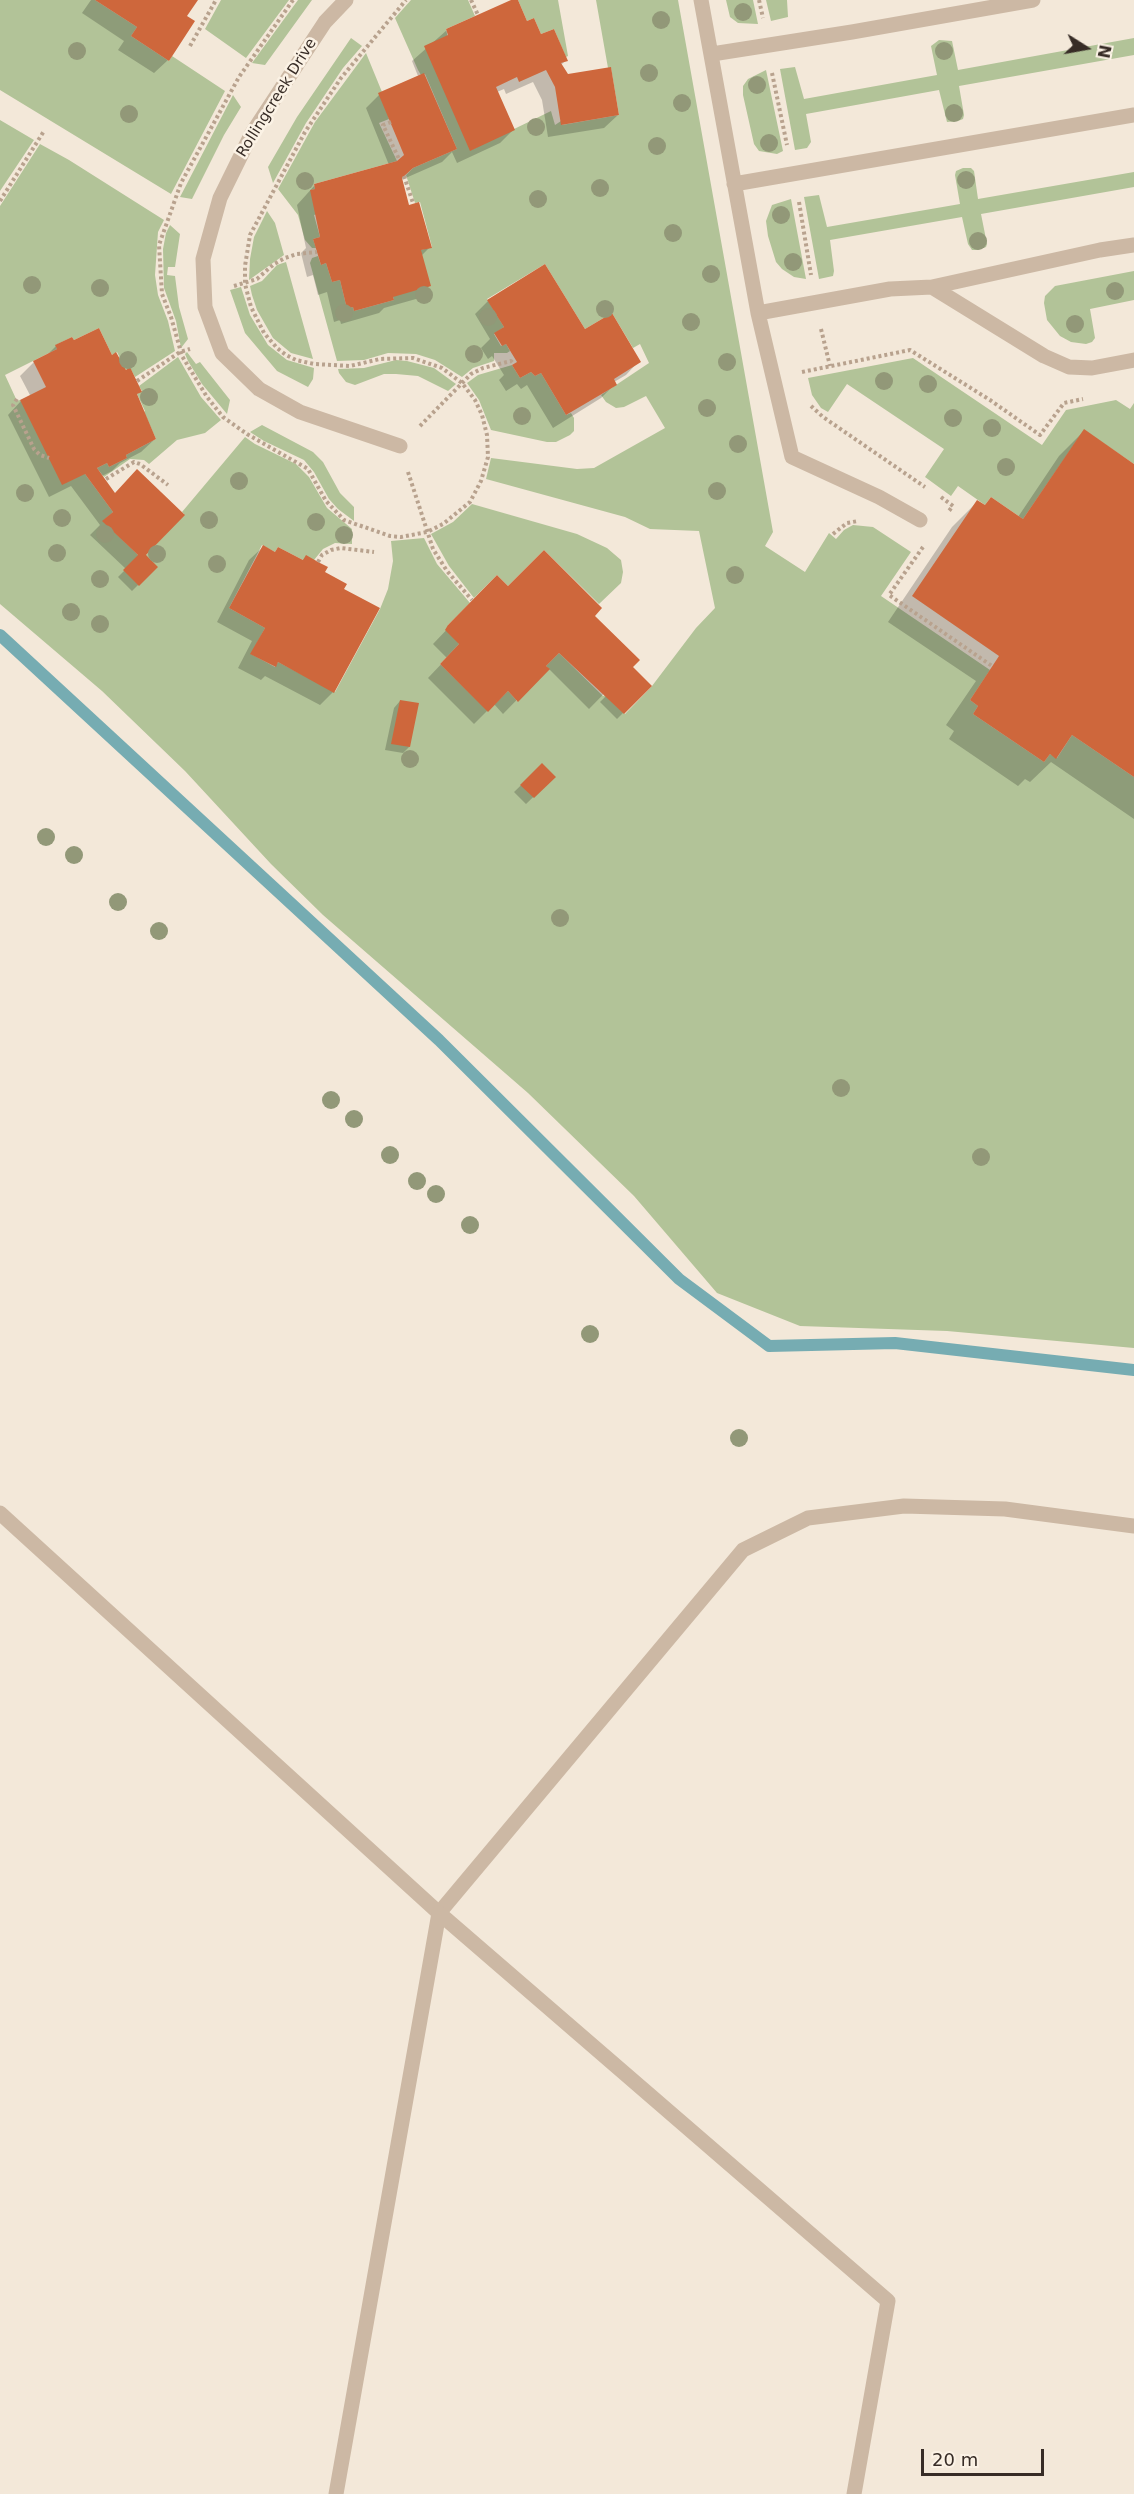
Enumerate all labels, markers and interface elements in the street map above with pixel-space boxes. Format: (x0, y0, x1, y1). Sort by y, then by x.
north arrow (1056, 18, 1116, 78)
street label: Rollingcreek Drive (233, 35, 321, 161)
text: N (1094, 43, 1115, 60)
scale bar (924, 2437, 1047, 2475)
text: 20 m (932, 2449, 978, 2470)

